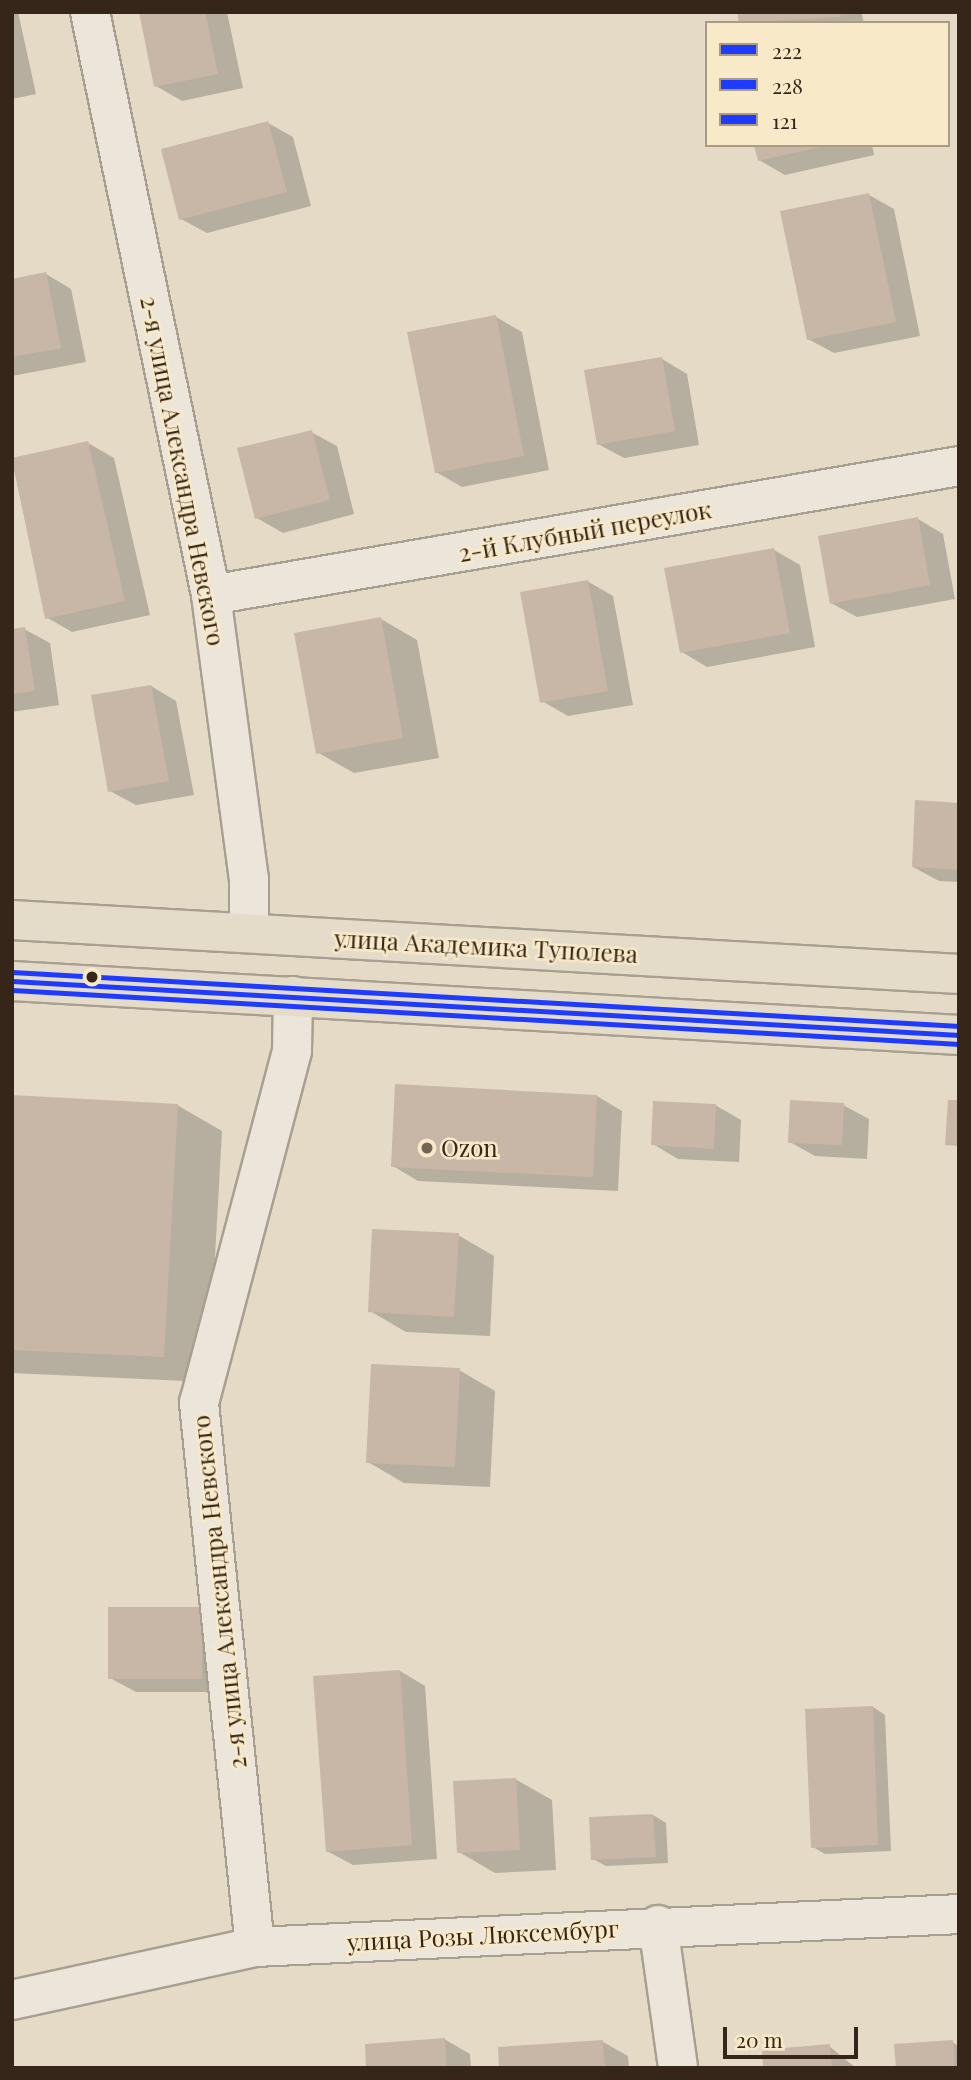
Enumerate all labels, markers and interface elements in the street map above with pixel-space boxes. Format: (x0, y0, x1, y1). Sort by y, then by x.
legend (705, 21, 950, 147)
text: 222 (772, 36, 802, 64)
text: 228 (772, 71, 803, 99)
text: 121 (772, 106, 798, 134)
street label: 2-я улица Александра Невского (135, 294, 231, 648)
street label: 2-й Клубный переулок (456, 495, 714, 567)
street label: улица Академика Туполева (334, 924, 638, 968)
unlabelled marker (85, 970, 99, 984)
place label: Ozon (441, 1134, 498, 1162)
marker: Ozon (419, 1140, 435, 1156)
street label: 2-я улица Александра Невского (186, 1414, 252, 1770)
street label: улица Розы Люксембург (346, 1913, 620, 1957)
scale bar (726, 2014, 861, 2058)
text: 20 m (736, 2025, 783, 2053)

